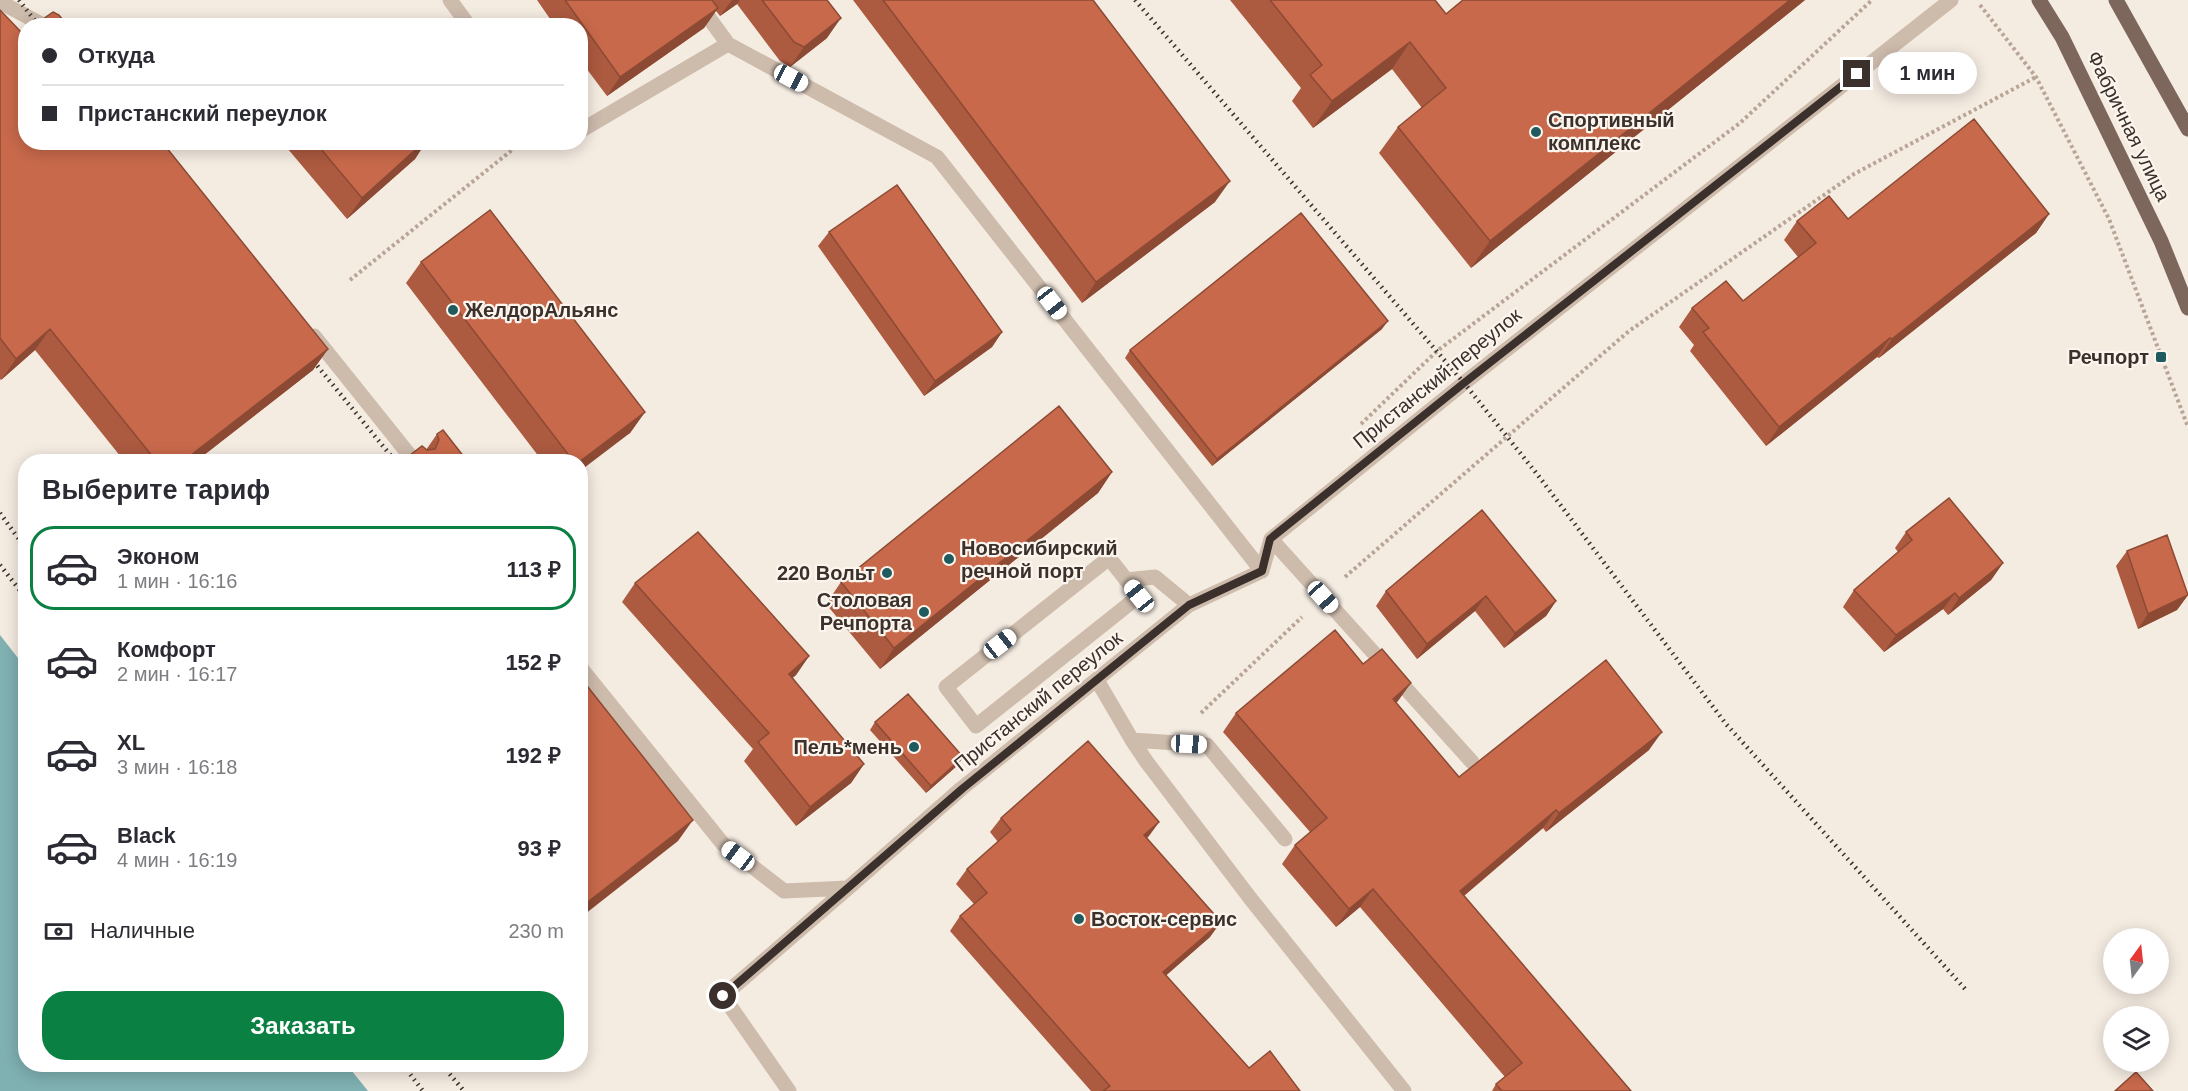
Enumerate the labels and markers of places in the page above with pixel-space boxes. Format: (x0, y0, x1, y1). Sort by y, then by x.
place label: Спортивный комплекс (1548, 109, 1675, 154)
marker: Спортивный комплекс (1529, 125, 1543, 139)
place label: ЖелдорАльянс (464, 299, 618, 321)
marker: ЖелдорАльянс (446, 303, 460, 317)
place label: Речпорт (2068, 346, 2149, 368)
marker: Речпорт (2154, 350, 2168, 364)
place label: Новосибирский речной порт (961, 537, 1118, 582)
marker: Новосибирский речной порт (942, 552, 956, 566)
place label: 220 Вольт (777, 562, 875, 584)
marker: 220 Вольт (880, 566, 894, 580)
place label: Столовая Речпорта (817, 589, 913, 634)
marker: Столовая Речпорта (917, 605, 931, 619)
place label: Пель*мень (793, 736, 902, 758)
marker: Пель*мень (907, 740, 921, 754)
place label: Восток-сервис (1091, 908, 1237, 930)
marker: Восток-сервис (1072, 912, 1086, 926)

